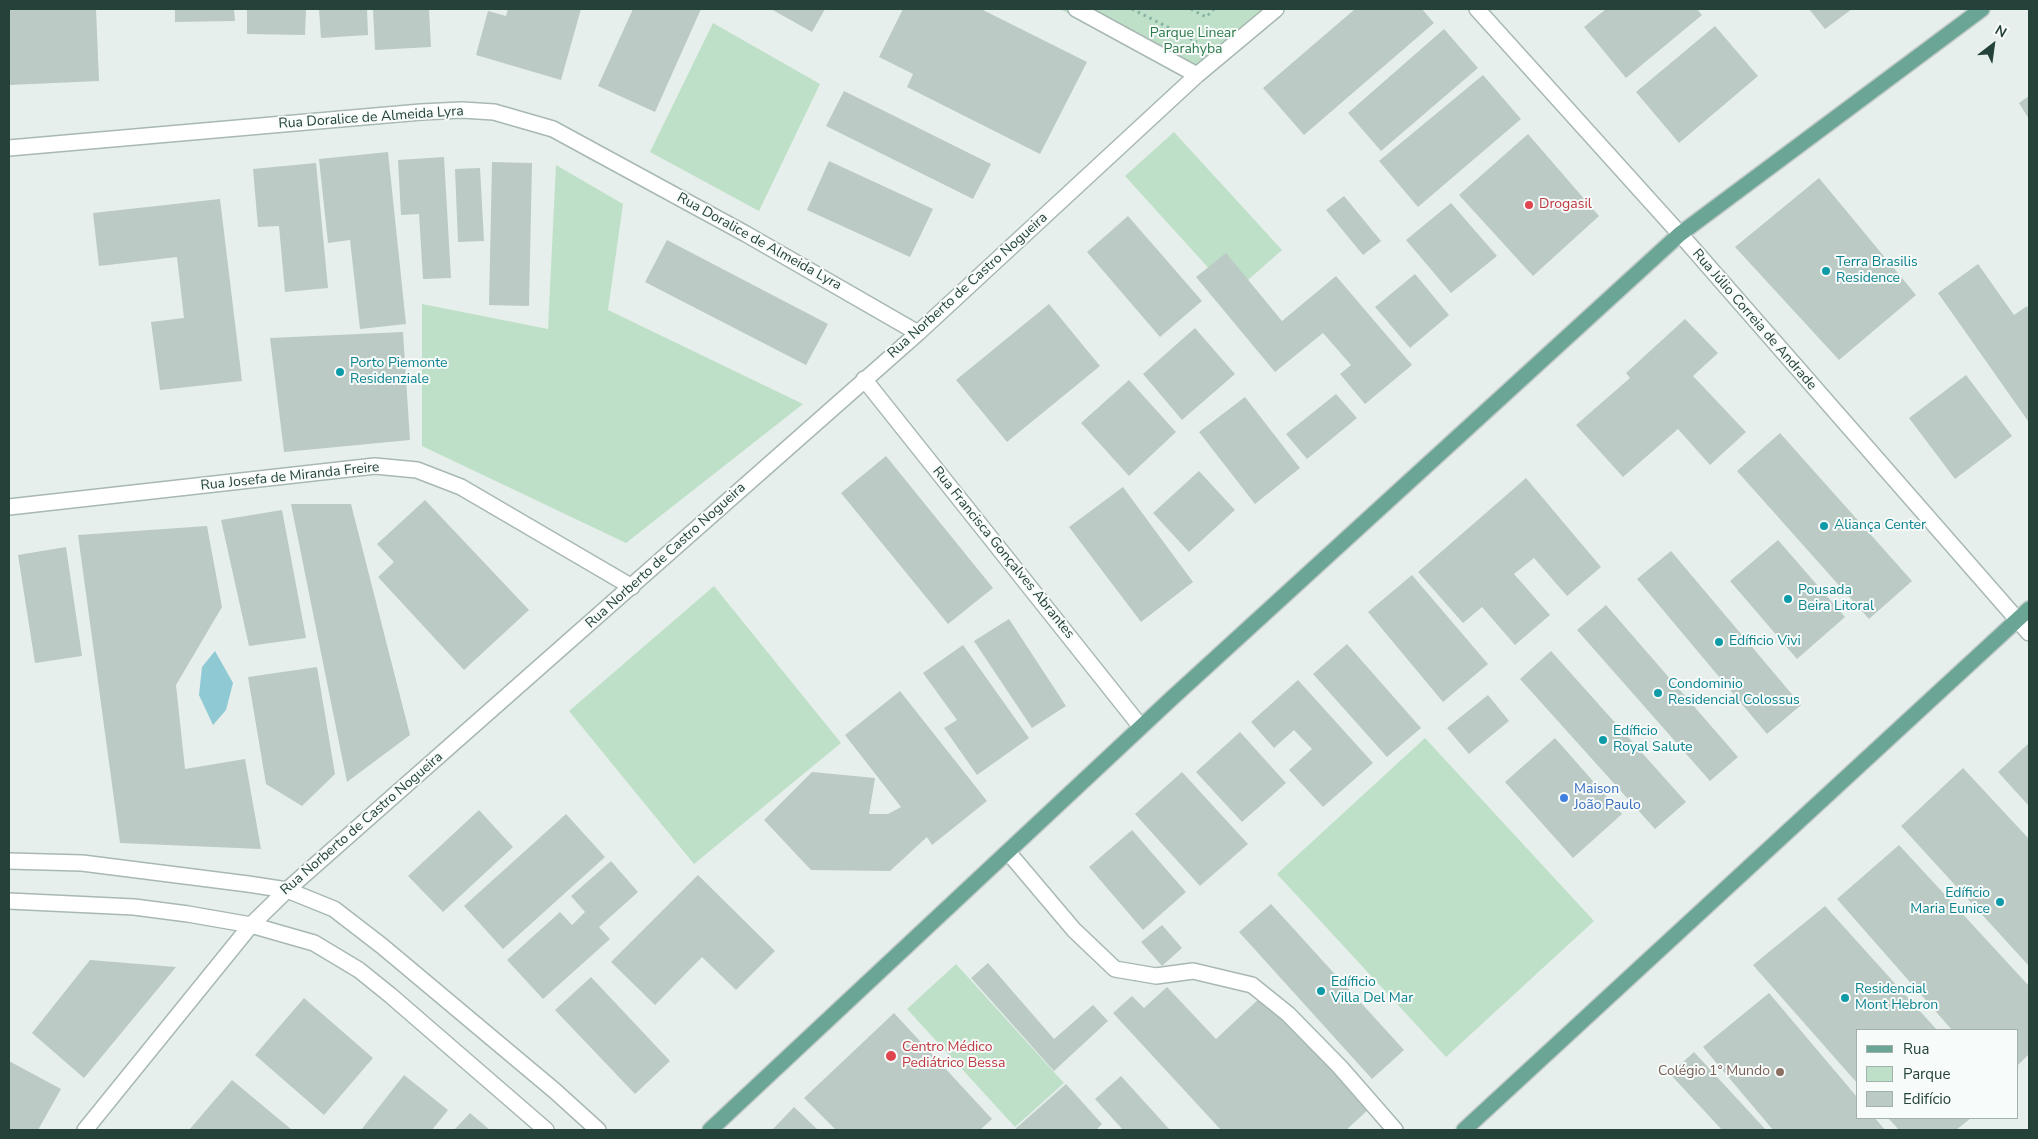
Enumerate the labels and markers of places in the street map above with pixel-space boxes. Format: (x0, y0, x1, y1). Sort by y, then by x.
place label: Drogasil (1539, 197, 1592, 213)
marker: Drogasil (1523, 199, 1535, 211)
place label: Terra Brasilis Residence (1836, 255, 1918, 288)
marker: Terra Brasilis Residence (1820, 265, 1832, 277)
place label: Porto Piemonte Residenziale (350, 356, 447, 388)
marker: Porto Piemonte Residenziale (334, 366, 346, 378)
place label: Aliança Center (1834, 518, 1926, 534)
marker: Aliança Center (1818, 520, 1830, 532)
place label: Pousada Beira Litoral (1798, 583, 1874, 616)
marker: Pousada Beira Litoral (1782, 593, 1794, 605)
place label: Edíficio Vivi (1729, 634, 1801, 650)
marker: Edíficio Vivi (1713, 636, 1725, 648)
place label: Condominio Residencial Colossus (1668, 677, 1800, 710)
marker: Condominio Residencial Colossus (1652, 687, 1664, 699)
place label: Edíficio Royal Salute (1613, 724, 1692, 756)
marker: Edíficio Royal Salute (1597, 734, 1609, 746)
place label: Maison João Paulo (1574, 782, 1641, 814)
marker: Maison João Paulo (1558, 792, 1570, 804)
place label: Edíficio Maria Eunice (1910, 886, 1990, 919)
marker: Edíficio Maria Eunice (1994, 896, 2006, 908)
place label: Edíficio Villa Del Mar (1331, 975, 1413, 1008)
place label: Residencial Mont Hebron (1855, 982, 1938, 1014)
marker: Edíficio Villa Del Mar (1315, 985, 1327, 997)
marker: Residencial Mont Hebron (1839, 992, 1851, 1004)
place label: Centro Médico Pediátrico Bessa (902, 1040, 1006, 1072)
marker: Centro Médico Pediátrico Bessa (884, 1049, 898, 1063)
place label: Colégio 1° Mundo (1658, 1064, 1770, 1080)
marker: Colégio 1° Mundo (1774, 1066, 1786, 1078)

